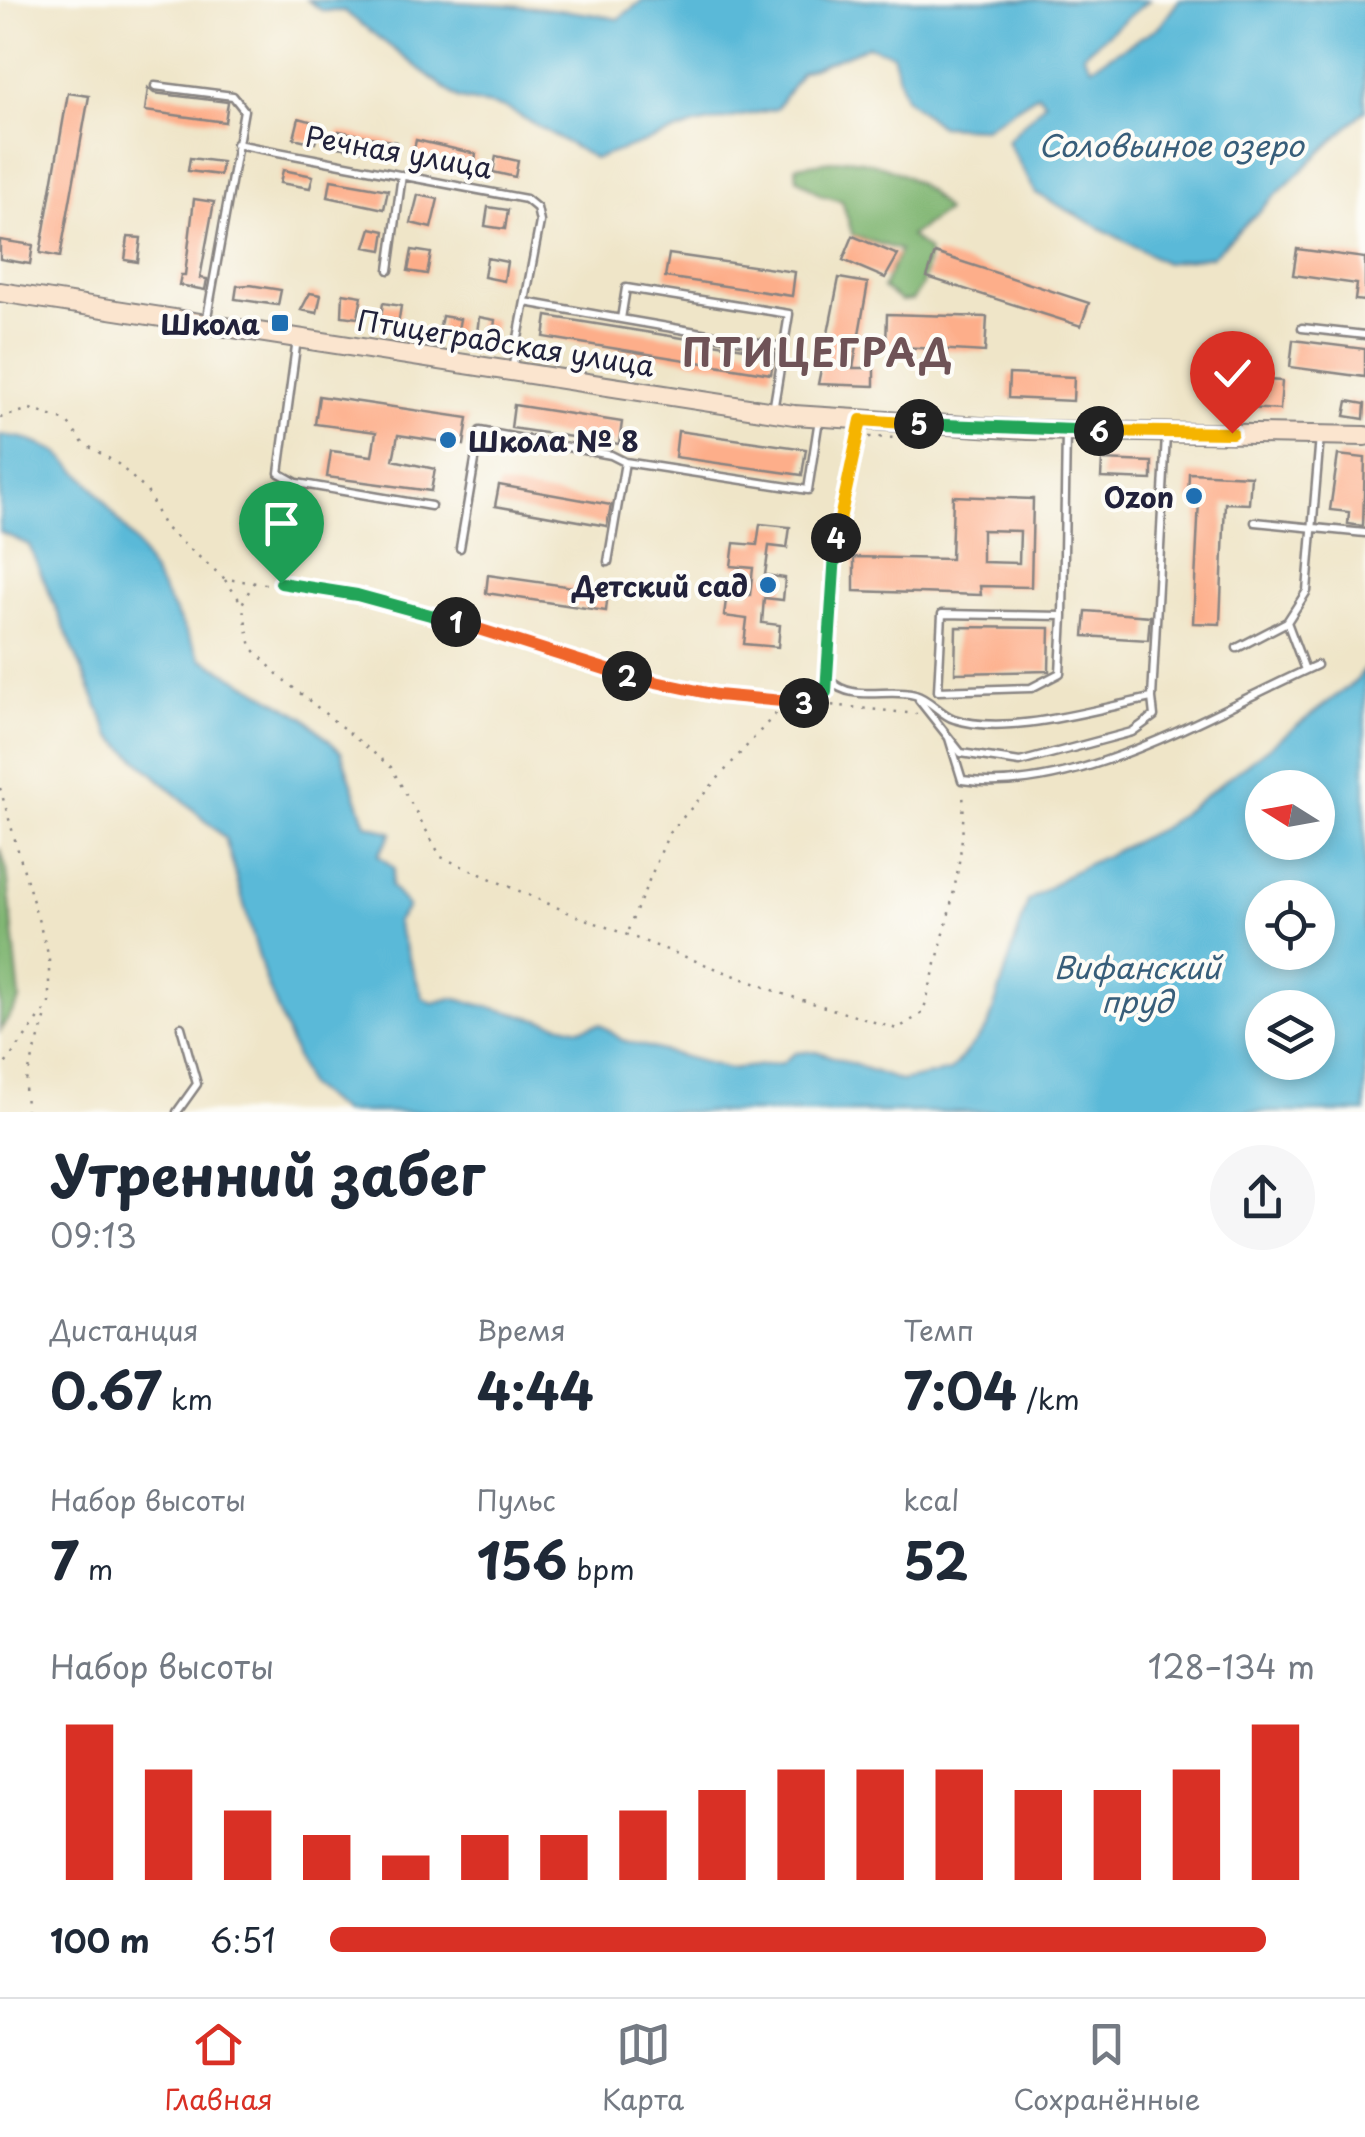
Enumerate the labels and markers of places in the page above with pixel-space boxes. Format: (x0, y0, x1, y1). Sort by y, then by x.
place label: Школа (160, 302, 260, 345)
marker: Школа (269, 312, 291, 334)
pin (1190, 331, 1275, 434)
pin: 5 (894, 399, 944, 449)
pin: 6 (1074, 406, 1124, 456)
place label: Школа № 8 (468, 419, 639, 462)
marker: Школа № 8 (437, 429, 459, 451)
place label: Ozon (1104, 475, 1174, 518)
pin (239, 481, 324, 584)
marker: Ozon (1183, 485, 1205, 507)
pin: 4 (811, 513, 861, 563)
place label: Детский сад (571, 564, 748, 607)
marker: Детский сад (757, 574, 779, 596)
pin: 1 (431, 597, 481, 647)
pin: 2 (602, 651, 652, 701)
pin: 3 (779, 678, 829, 728)

